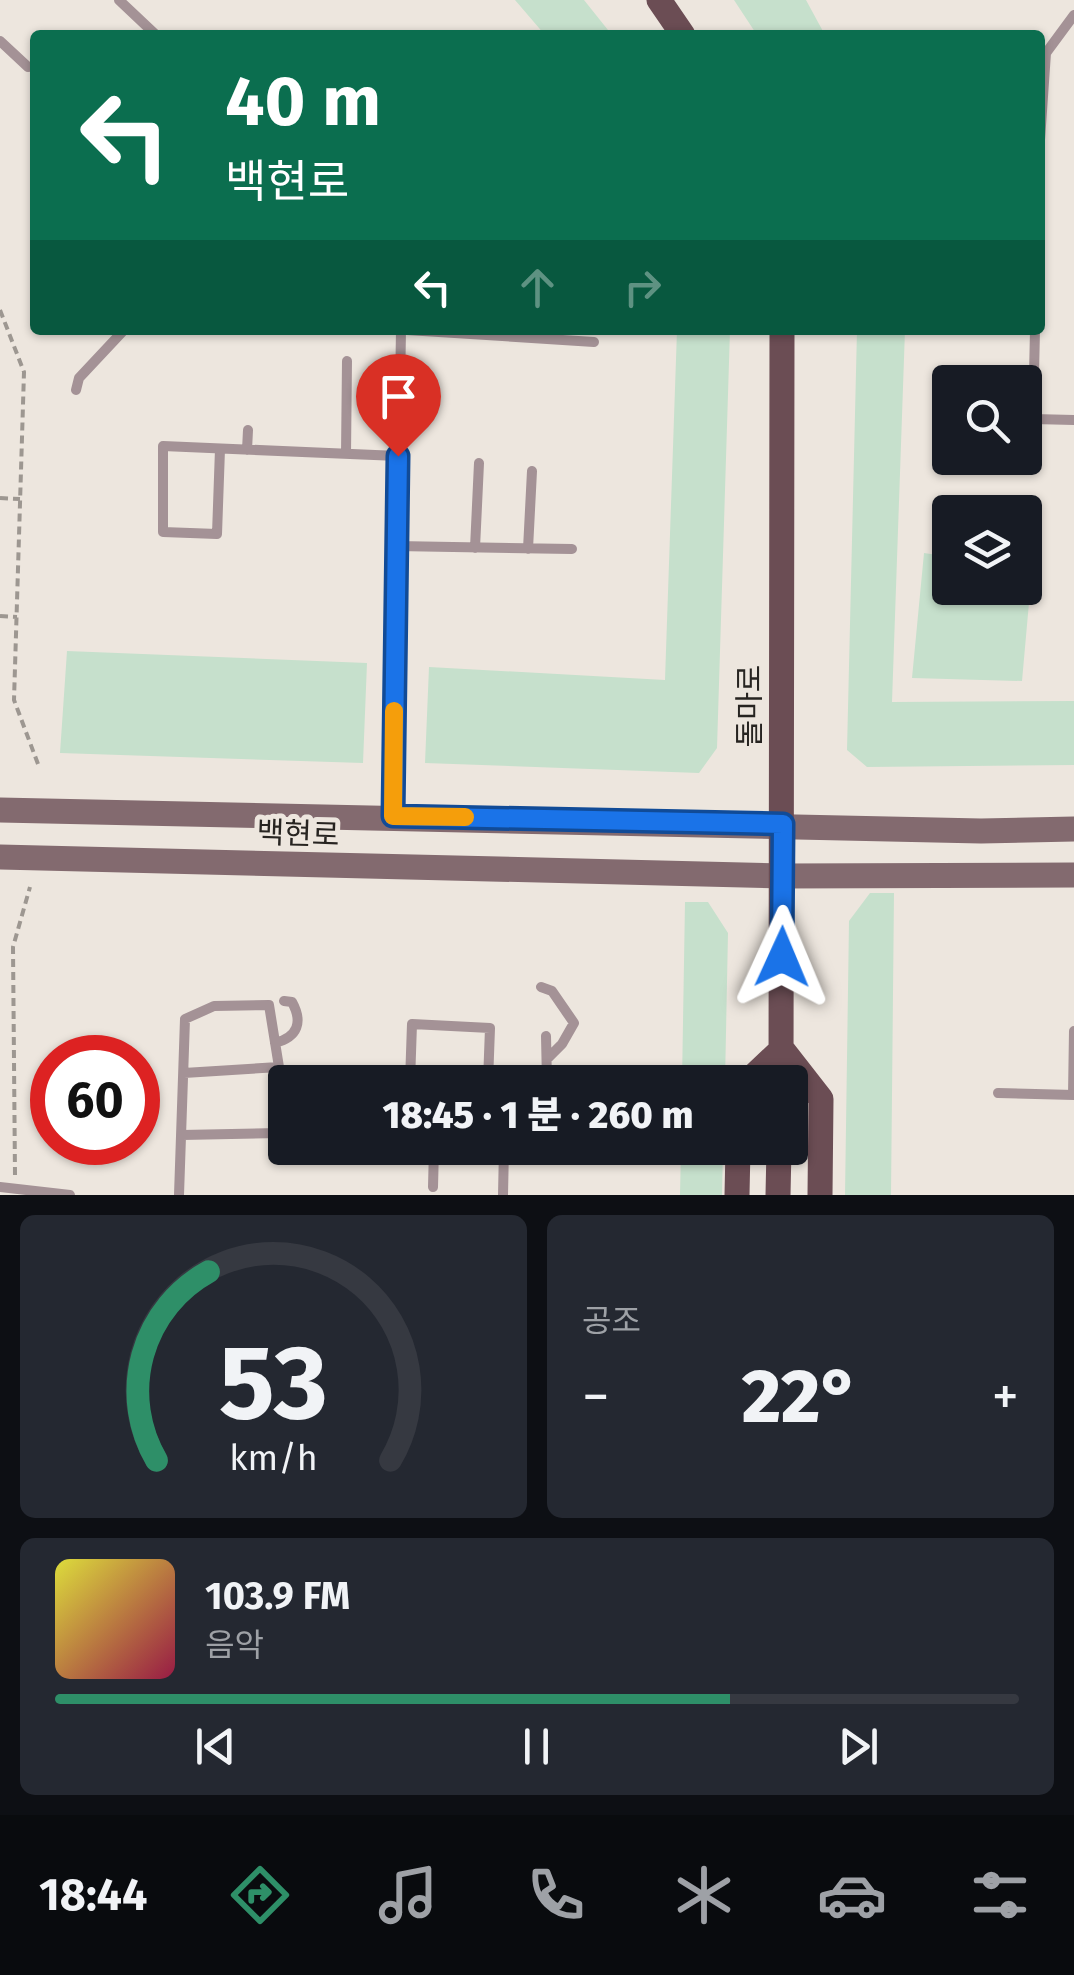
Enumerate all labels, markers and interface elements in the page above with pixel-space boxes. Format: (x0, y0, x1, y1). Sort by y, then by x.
text: 40 m (225, 60, 381, 144)
icon: left (60, 70, 190, 200)
text: 백현로 (225, 155, 349, 209)
icon: left (405, 260, 460, 315)
icon: ahead (510, 260, 565, 315)
icon: right (615, 260, 670, 315)
pin (356, 354, 441, 457)
map controls (932, 365, 1042, 605)
button: search (932, 365, 1042, 475)
icon: arrive (371, 369, 426, 424)
button: layers (932, 495, 1042, 605)
street label: 돌마로 (732, 665, 768, 747)
street label: 백현로 (256, 815, 340, 853)
position arrow (730, 905, 834, 1009)
speed limit sign: 60 (30, 1035, 160, 1165)
text: 18:45 · 1 분 · 260 m (383, 1092, 693, 1138)
text: 공조 (582, 1302, 641, 1340)
text: 53 (219, 1321, 328, 1446)
text: 22° (742, 1352, 859, 1442)
text: − (582, 1364, 610, 1430)
text: + (992, 1364, 1019, 1430)
text: km/h (229, 1437, 318, 1479)
text: 103.9 FM (205, 1573, 350, 1619)
text: 음악 (205, 1626, 264, 1664)
icon: previous (188, 1719, 243, 1774)
icon: pause (509, 1719, 564, 1774)
icon: next (831, 1719, 886, 1774)
icon: directions (225, 1860, 295, 1930)
icon: music (373, 1860, 443, 1930)
icon: phone (521, 1860, 591, 1930)
icon: climate (669, 1860, 739, 1930)
icon: car (817, 1860, 887, 1930)
icon: filters (965, 1860, 1035, 1930)
text: 18:44 (39, 1868, 147, 1922)

